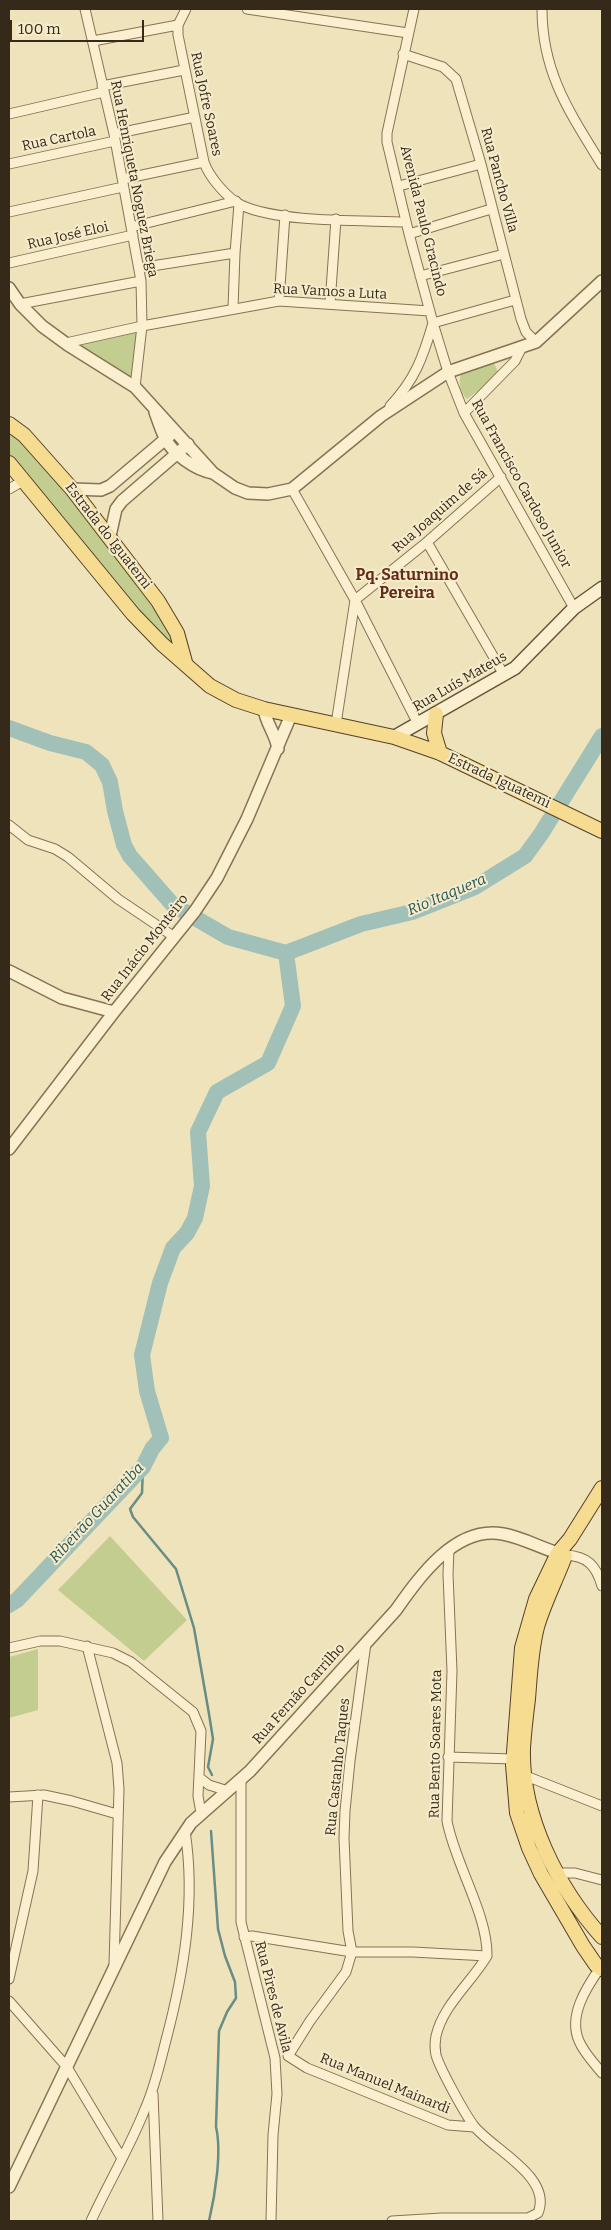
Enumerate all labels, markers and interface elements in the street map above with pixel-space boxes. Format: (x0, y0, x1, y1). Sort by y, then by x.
scale bar (12, 10, 146, 42)
text: 100 m (18, 20, 61, 38)
street label: Rua Jofre Soares (187, 50, 225, 158)
street label: Rua Henriqueta Noguez Briega (107, 79, 161, 279)
street label: Rua Cartola (21, 123, 97, 155)
street label: Rua Pancho Villa (477, 126, 521, 234)
street label: Avenida Paulo Gracindo (396, 144, 450, 298)
street label: Rua José Eloi (26, 219, 110, 253)
street label: Rua Vamos a Luta (272, 281, 388, 303)
street label: Rua Francisco Cardoso Junior (468, 397, 574, 571)
street label: Rua Joaquim de Sá (389, 465, 491, 557)
street label: Estrada do Iguatemi (61, 480, 155, 592)
district label: Pq. Saturnino Pereira (356, 566, 458, 604)
street label: Rua Luís Mateus (410, 648, 510, 716)
street label: Estrada Iguatemi (445, 750, 553, 812)
water label: Rio Itaquera (405, 870, 489, 920)
street label: Rua Inácio Monteiro (98, 891, 192, 1005)
water label: Ribeirão Guaratiba (46, 1459, 148, 1567)
street label: Rua Fernão Carrilho (249, 1640, 349, 1748)
street label: Rua Bento Soares Mota (426, 1669, 446, 1819)
street label: Rua Castanho Taques (322, 1697, 354, 1837)
street label: Rua Pires de Avila (251, 1939, 295, 2055)
street label: Rua Manuel Mainardi (317, 2050, 453, 2118)

